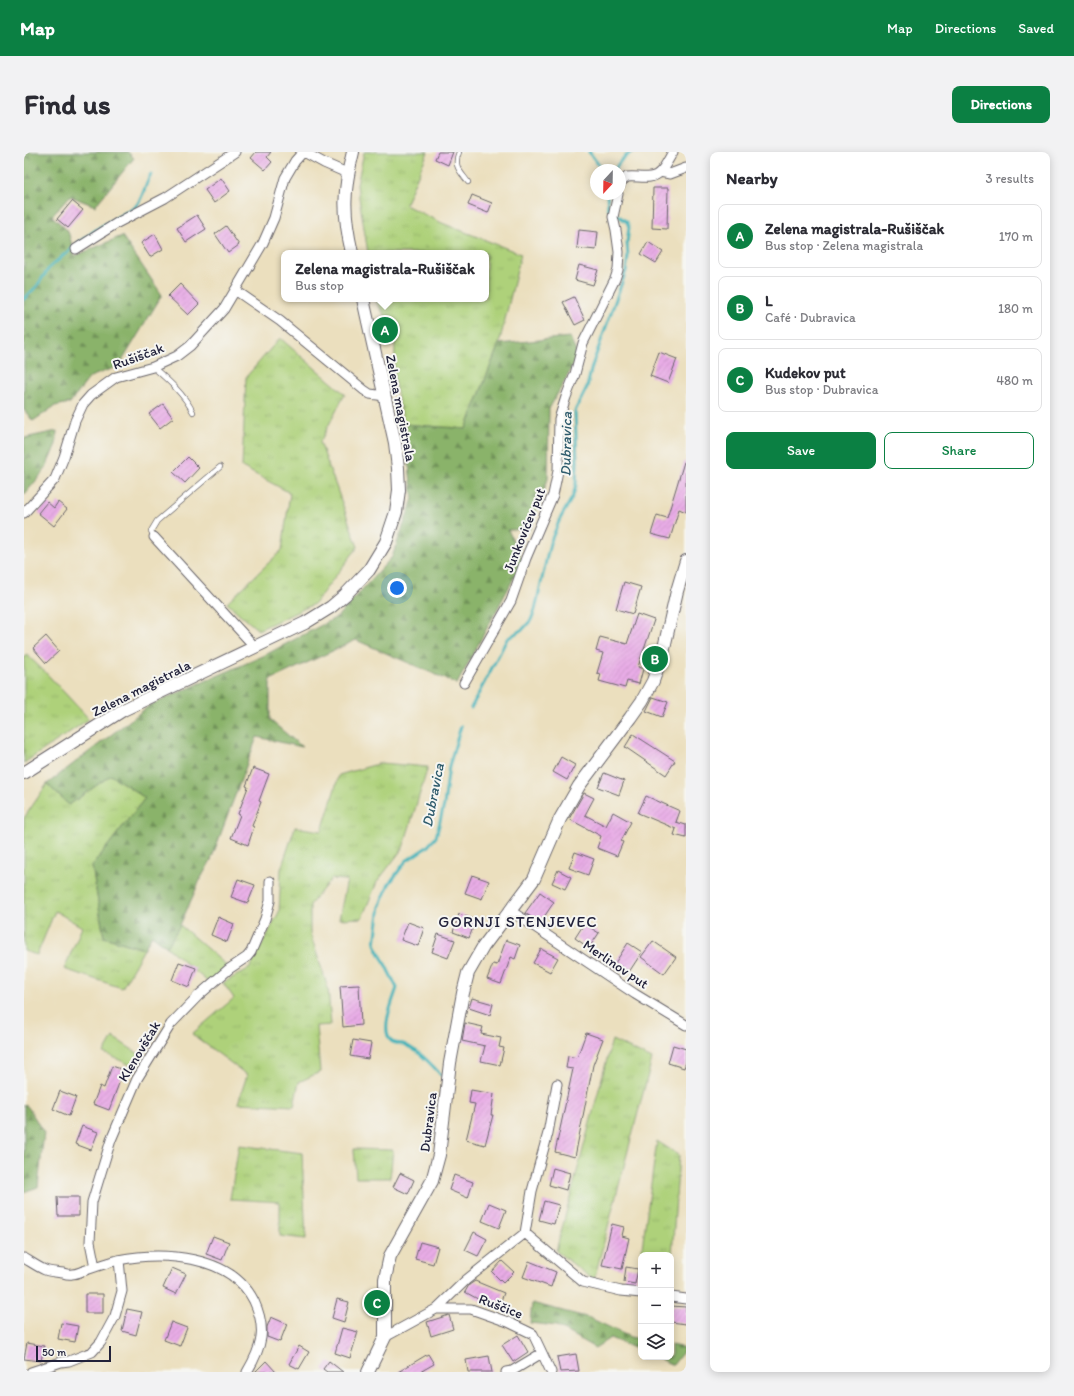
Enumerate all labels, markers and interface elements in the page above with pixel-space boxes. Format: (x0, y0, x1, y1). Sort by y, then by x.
text: Map (20, 17, 55, 40)
text: Map (887, 20, 913, 37)
text: Directions (935, 20, 996, 37)
text: Saved (1018, 20, 1054, 37)
button: Directions (952, 86, 1050, 123)
text: Find us (24, 87, 111, 121)
north arrow (590, 164, 626, 200)
text: Nearby (726, 168, 778, 188)
text: 3 results (985, 171, 1034, 186)
text: Zelena magistrala-Rušiščak (765, 220, 944, 238)
text: A (736, 229, 744, 244)
text: 170 m (999, 229, 1033, 244)
text: Bus stop · Zelena magistrala (765, 238, 923, 253)
popup (281, 250, 489, 302)
text: Zelena magistrala-Rušiščak (295, 260, 475, 278)
text: Bus stop (295, 278, 344, 293)
text: L (765, 292, 773, 310)
text: B (736, 301, 744, 316)
text: 180 m (998, 301, 1033, 316)
text: Café · Dubravica (765, 310, 856, 325)
pin: A (372, 315, 398, 345)
street label: Rušiščak (110, 339, 167, 374)
street label: Zelena magistrala (382, 353, 419, 464)
text: Kudekov put (765, 364, 846, 382)
text: C (736, 373, 744, 388)
text: 480 m (996, 373, 1033, 388)
text: Bus stop · Dubravica (765, 382, 878, 397)
water label: Dubravica (556, 411, 576, 476)
button: Save (726, 432, 876, 469)
button: Share (884, 432, 1034, 469)
street label: Junkovićev put (500, 486, 549, 575)
your location (387, 578, 407, 598)
pin: B (642, 644, 668, 674)
street label: Zelena magistrala (89, 656, 194, 721)
water label: Dubravica (418, 761, 448, 828)
district label: GORNJI STENJEVEC (438, 912, 598, 931)
street label: Merlinov put (580, 936, 652, 993)
street label: Klenovščak (115, 1017, 165, 1085)
street label: Dubravica (416, 1090, 441, 1153)
map controls (638, 1252, 674, 1360)
button: + (638, 1252, 674, 1288)
pin: C (364, 1288, 390, 1318)
button: − (638, 1288, 674, 1324)
street label: Ruščice (476, 1290, 526, 1323)
button: layers (638, 1324, 674, 1360)
scale bar (36, 1344, 111, 1363)
text: 50 m (42, 1346, 66, 1359)

